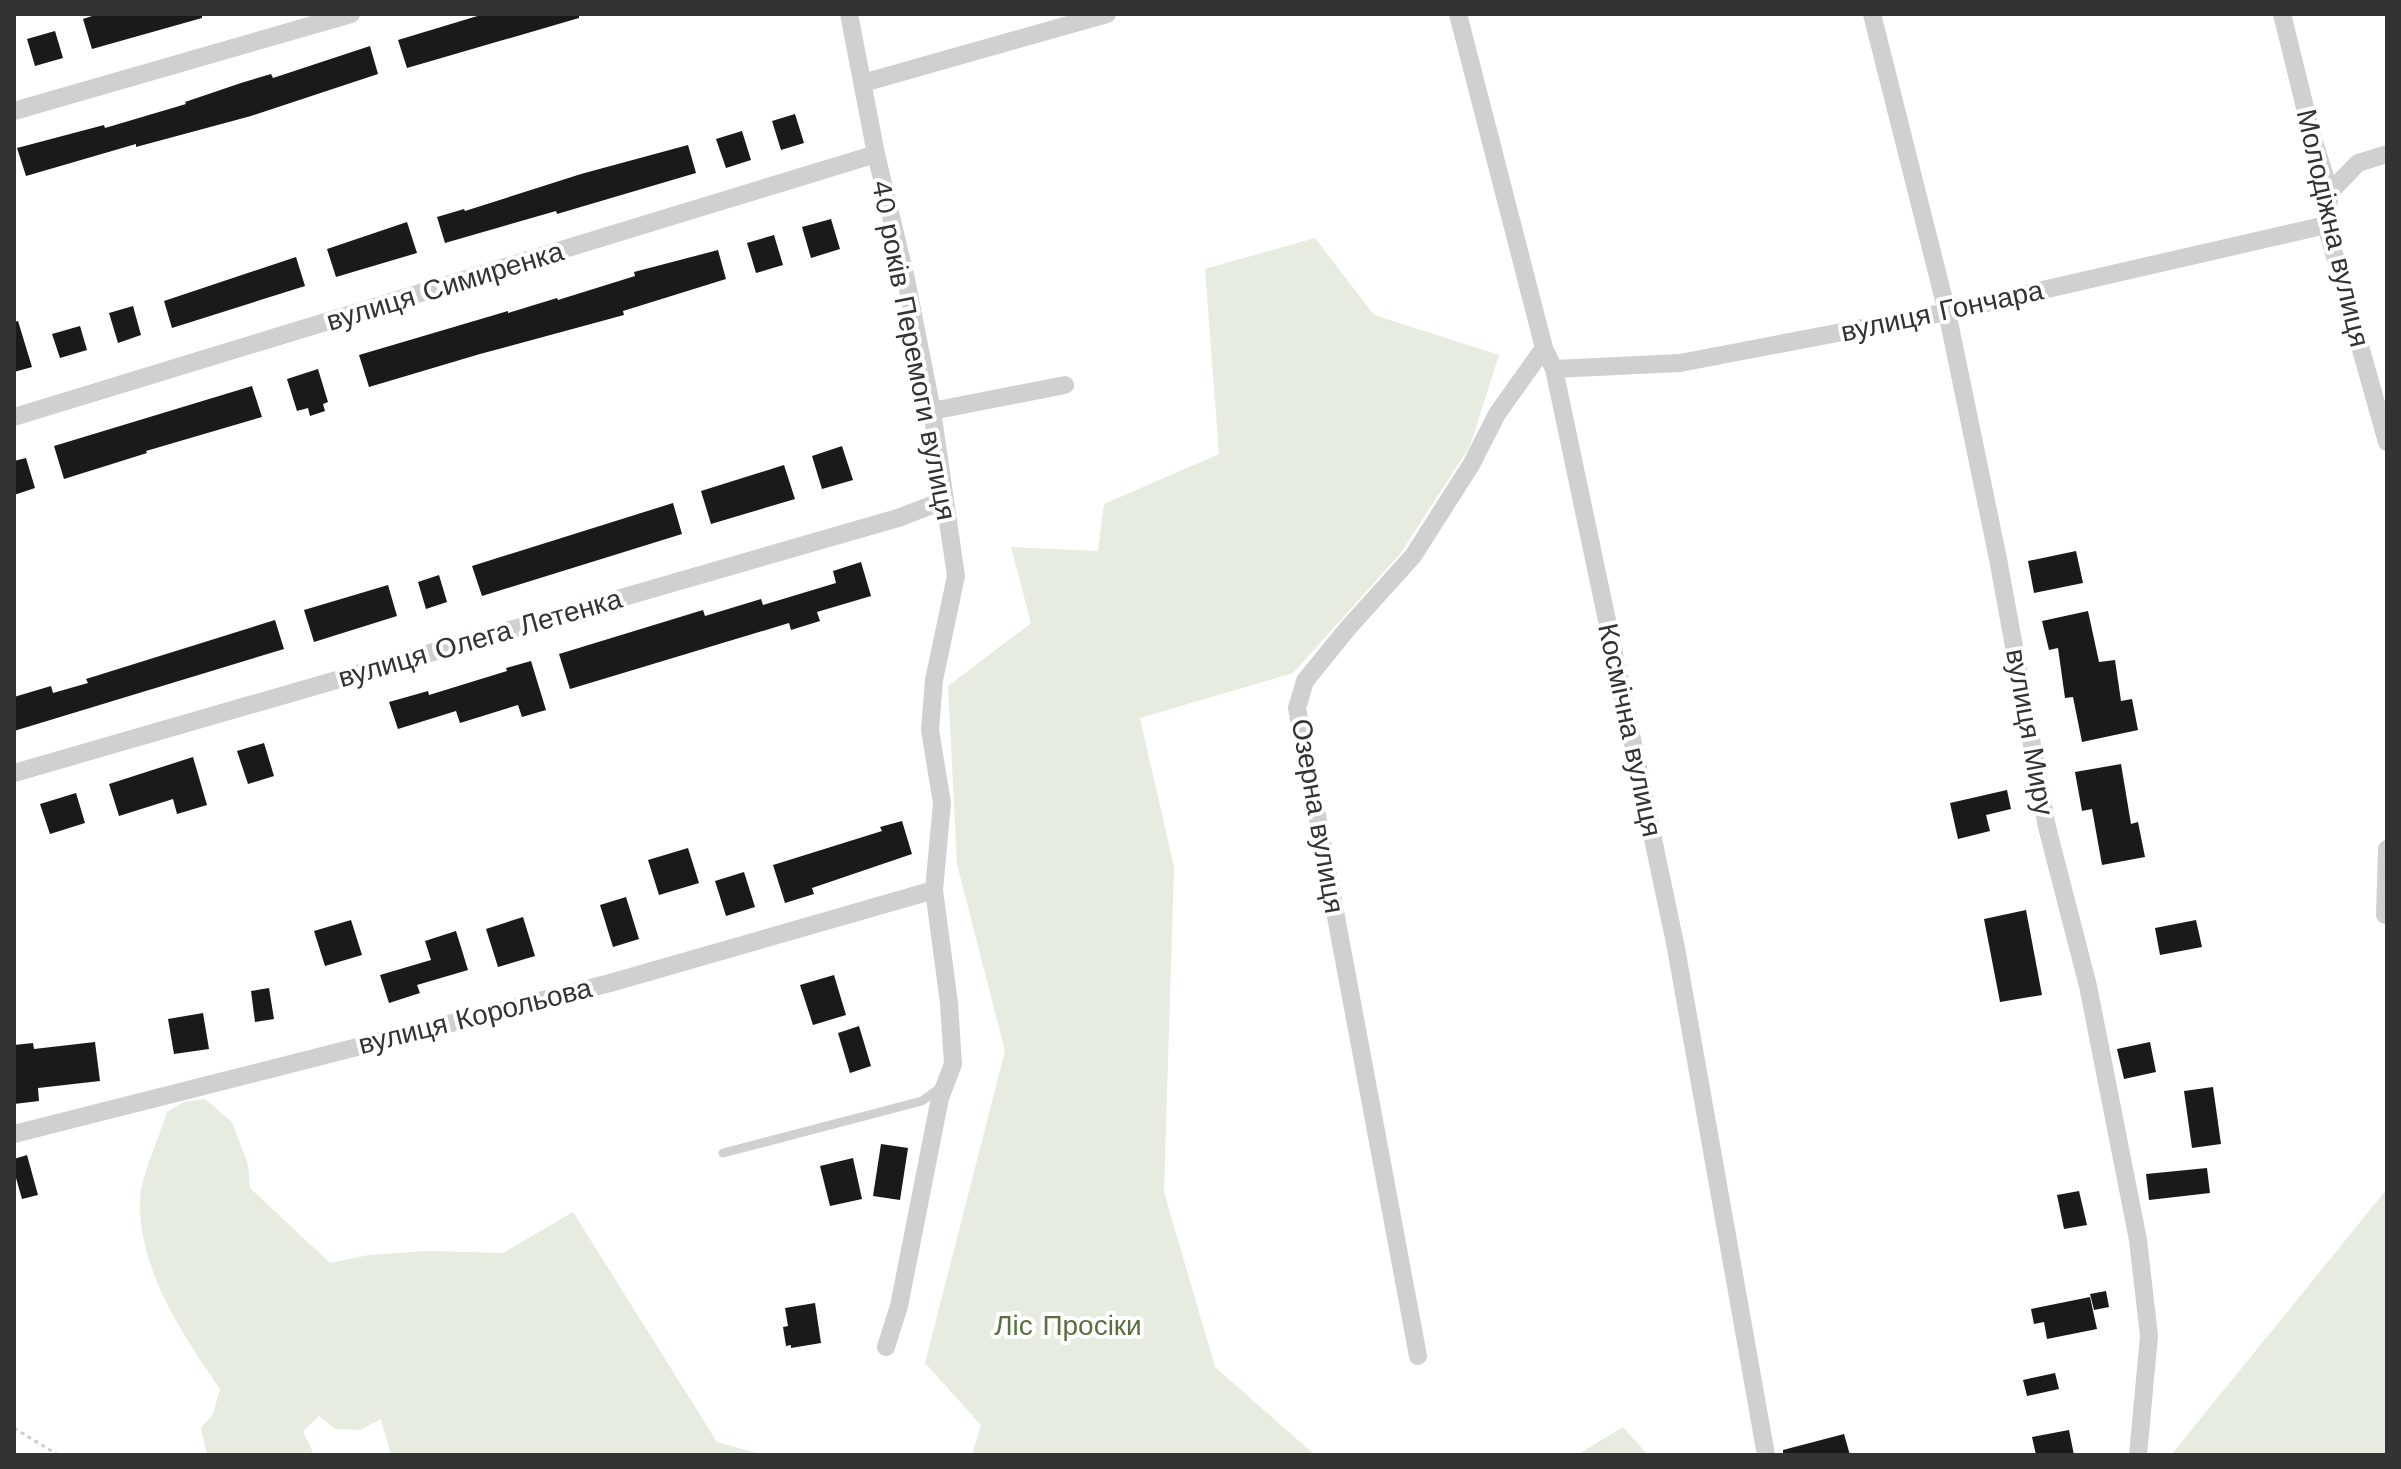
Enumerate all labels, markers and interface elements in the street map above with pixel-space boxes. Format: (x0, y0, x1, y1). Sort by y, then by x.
street label: Молодіжна вулиця (2290, 106, 2376, 350)
street label: 40 років Перемоги вулиця (865, 177, 963, 523)
street label: вулиця Симиренка (322, 234, 568, 338)
street label: вулиця Гончара (1838, 273, 2047, 349)
street label: вулиця Олега Летенка (334, 582, 626, 694)
street label: Космічна вулиця (1591, 620, 1669, 840)
street label: вулиця Миру (1999, 646, 2061, 818)
street label: Озерна вулиця (1285, 716, 1351, 916)
street label: вулиця Корольова (355, 971, 596, 1061)
park label: Ліс Просіки (994, 1309, 1142, 1342)

